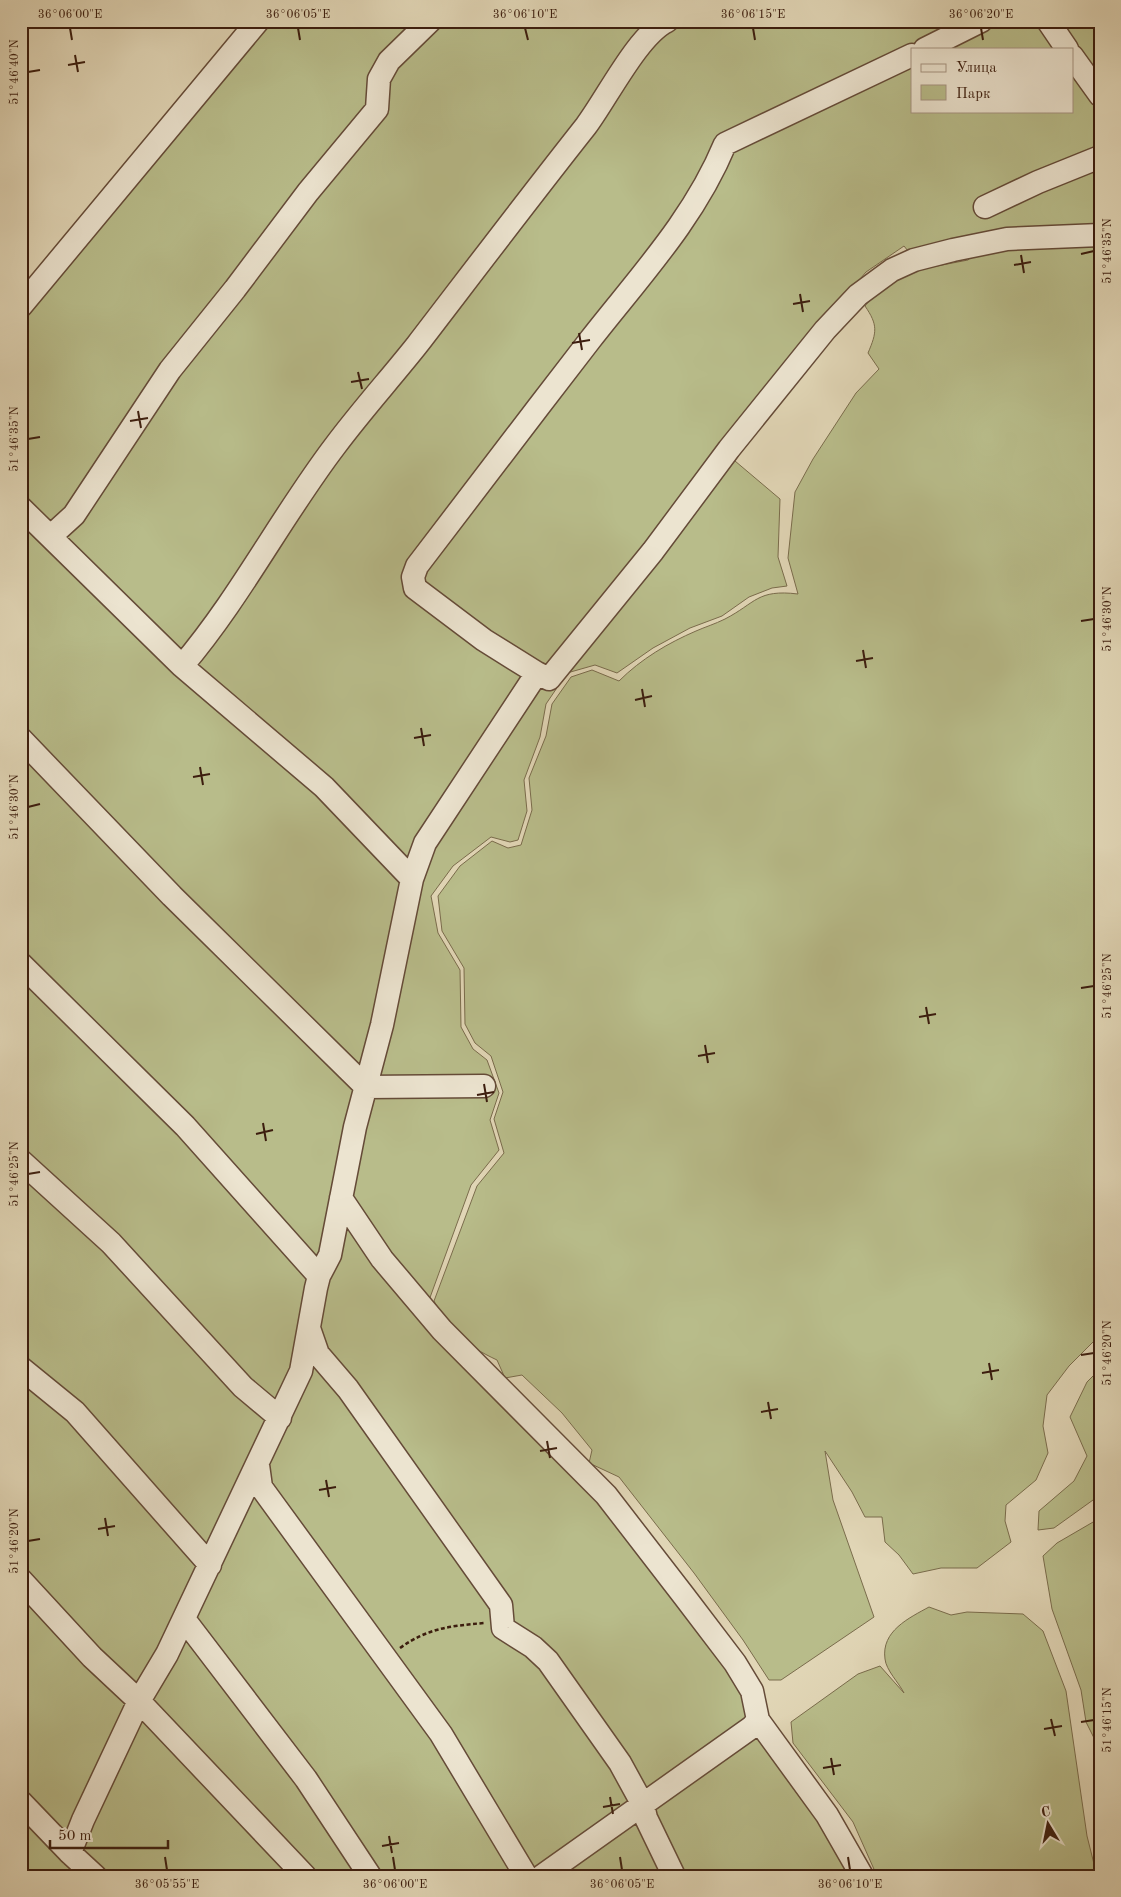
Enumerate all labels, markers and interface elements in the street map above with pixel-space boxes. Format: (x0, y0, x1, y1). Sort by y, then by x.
text: 36°06'05"E (266, 8, 330, 21)
text: 36°06'15"E (721, 8, 785, 21)
text: 36°06'00"E (38, 9, 102, 21)
text: 36°06'10"E (493, 9, 557, 21)
text: 36°06'20"E (949, 9, 1013, 21)
text: 51°46'40"N (8, 39, 21, 105)
legend (911, 48, 1074, 112)
text: Улица (956, 61, 997, 76)
text: Парк (956, 87, 991, 102)
text: 51°46'35"N (1101, 218, 1114, 284)
text: 51°46'35"N (8, 406, 21, 472)
text: 51°46'30"N (1101, 586, 1114, 652)
text: 51°46'30"N (8, 774, 21, 840)
text: 51°46'25"N (1101, 953, 1114, 1019)
text: 51°46'25"N (8, 1141, 21, 1207)
text: 51°46'20"N (1101, 1320, 1114, 1386)
text: 51°46'20"N (8, 1508, 21, 1574)
text: 51°46'15"N (1101, 1687, 1114, 1753)
north arrow (1024, 1800, 1074, 1850)
text: С (1040, 1804, 1052, 1820)
scale bar (50, 1817, 168, 1849)
text: 50 m (58, 1829, 92, 1844)
text: 36°05'55"E (135, 1878, 199, 1891)
text: 36°06'05"E (590, 1878, 654, 1891)
text: 36°06'00"E (363, 1879, 427, 1891)
text: 36°06'10"E (818, 1879, 882, 1891)

